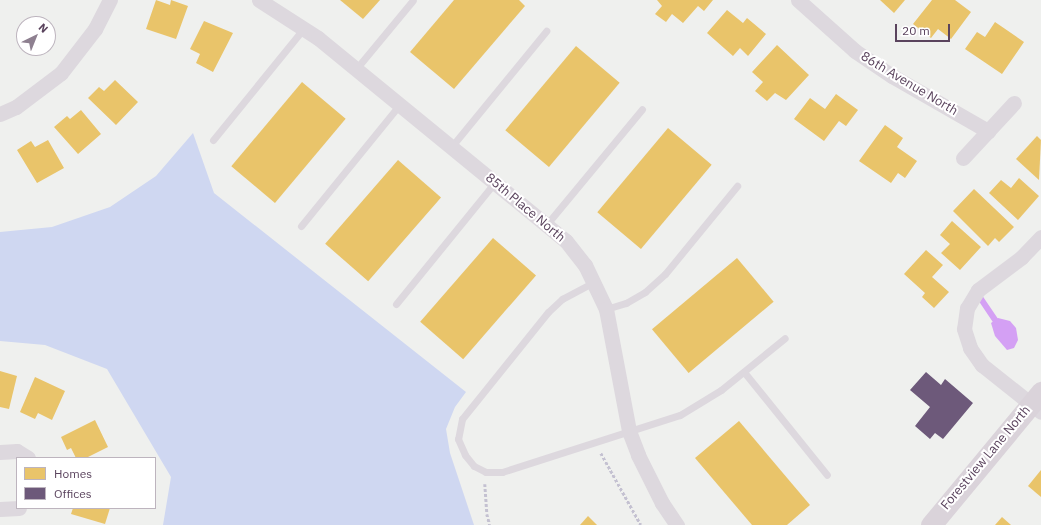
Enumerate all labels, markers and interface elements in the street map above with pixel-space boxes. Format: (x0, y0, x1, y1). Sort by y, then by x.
north arrow (16, 16, 56, 56)
scale bar (897, 16, 952, 42)
text: N (36, 20, 51, 36)
text: 20 m (902, 23, 930, 38)
street label: 86th Avenue North (858, 49, 960, 119)
street label: 85th Place North (482, 170, 568, 246)
street label: Forestview Lane North (938, 403, 1034, 513)
legend (16, 457, 156, 509)
text: Homes (54, 466, 92, 481)
text: Offices (54, 486, 92, 501)

